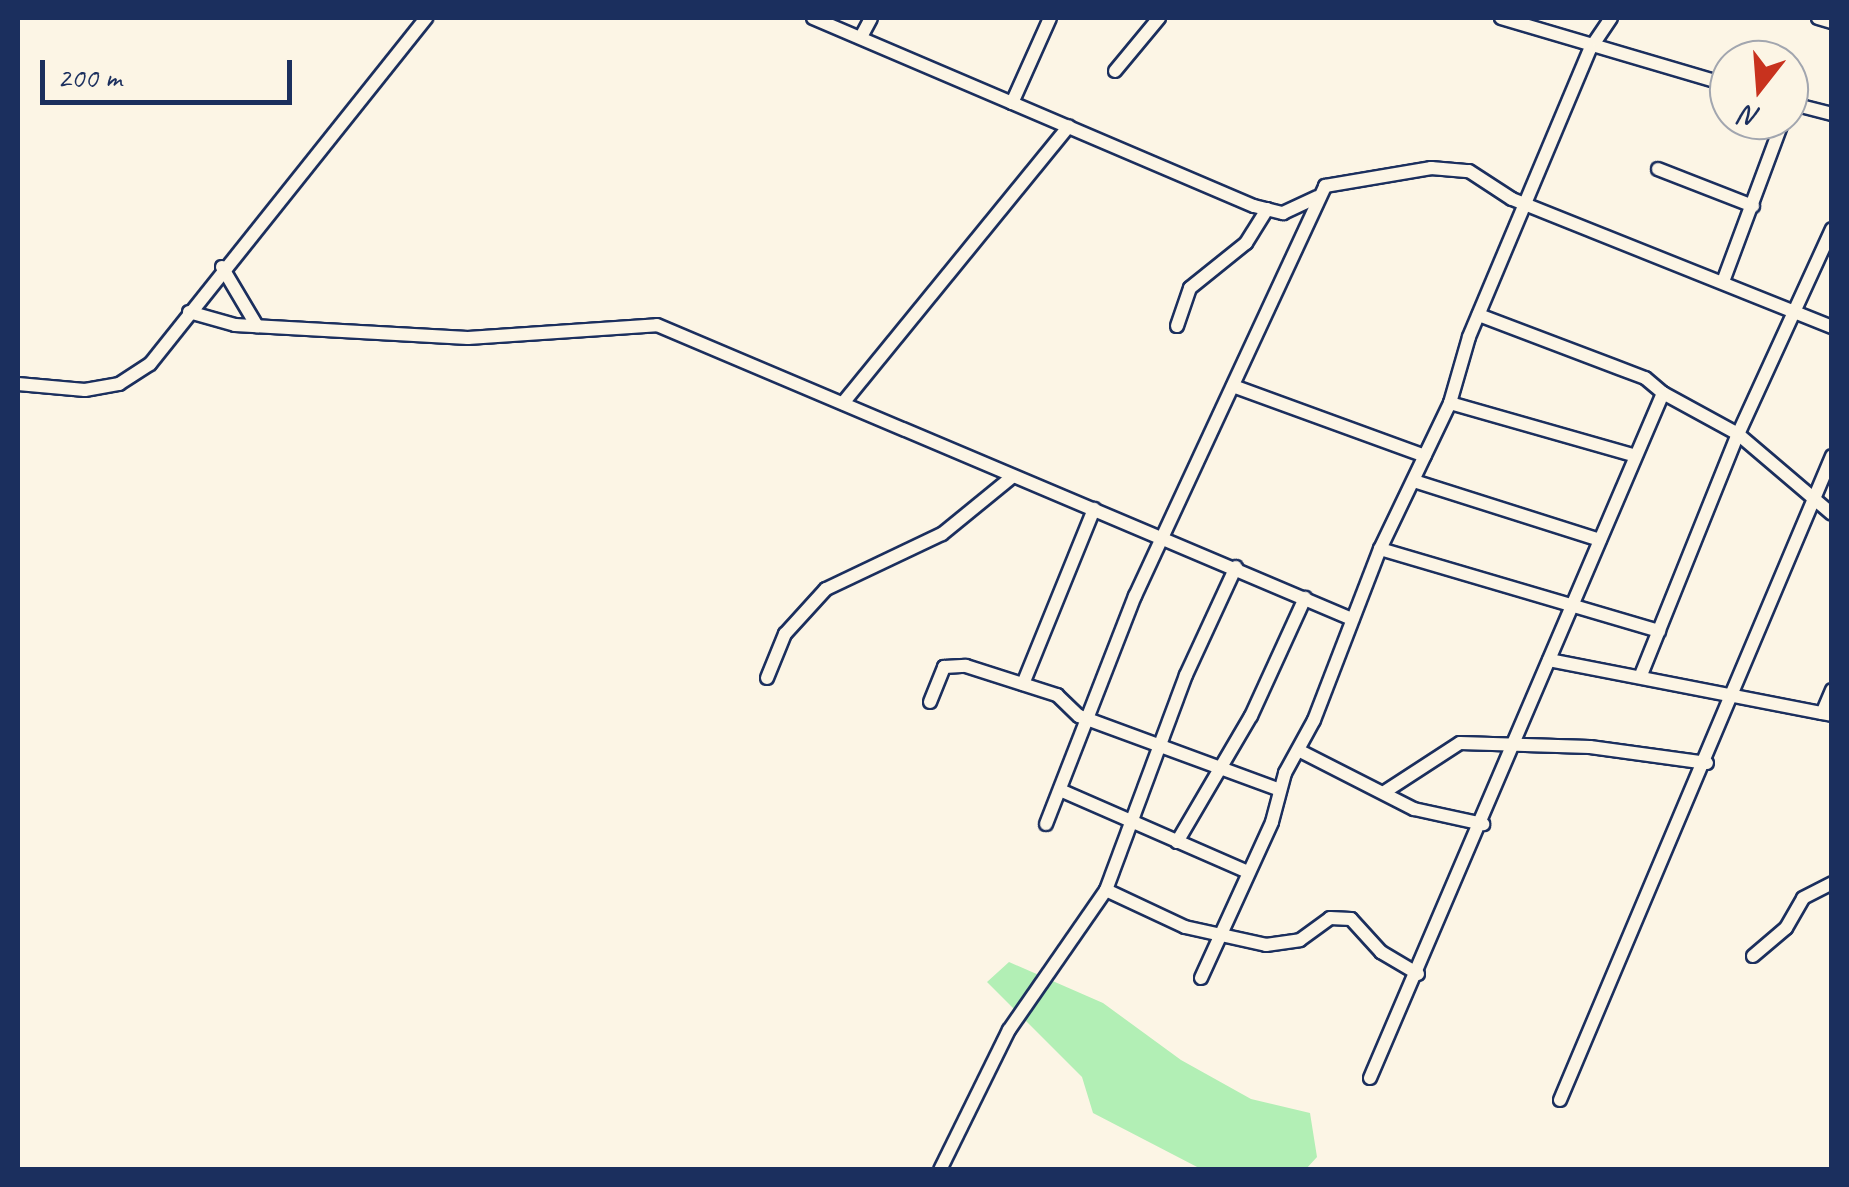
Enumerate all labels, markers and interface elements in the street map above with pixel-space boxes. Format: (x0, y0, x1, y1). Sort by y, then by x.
scale bar (45, 40, 298, 102)
north arrow (1709, 40, 1809, 140)
text: 200 m (57, 58, 122, 96)
text: N (1737, 98, 1764, 137)

